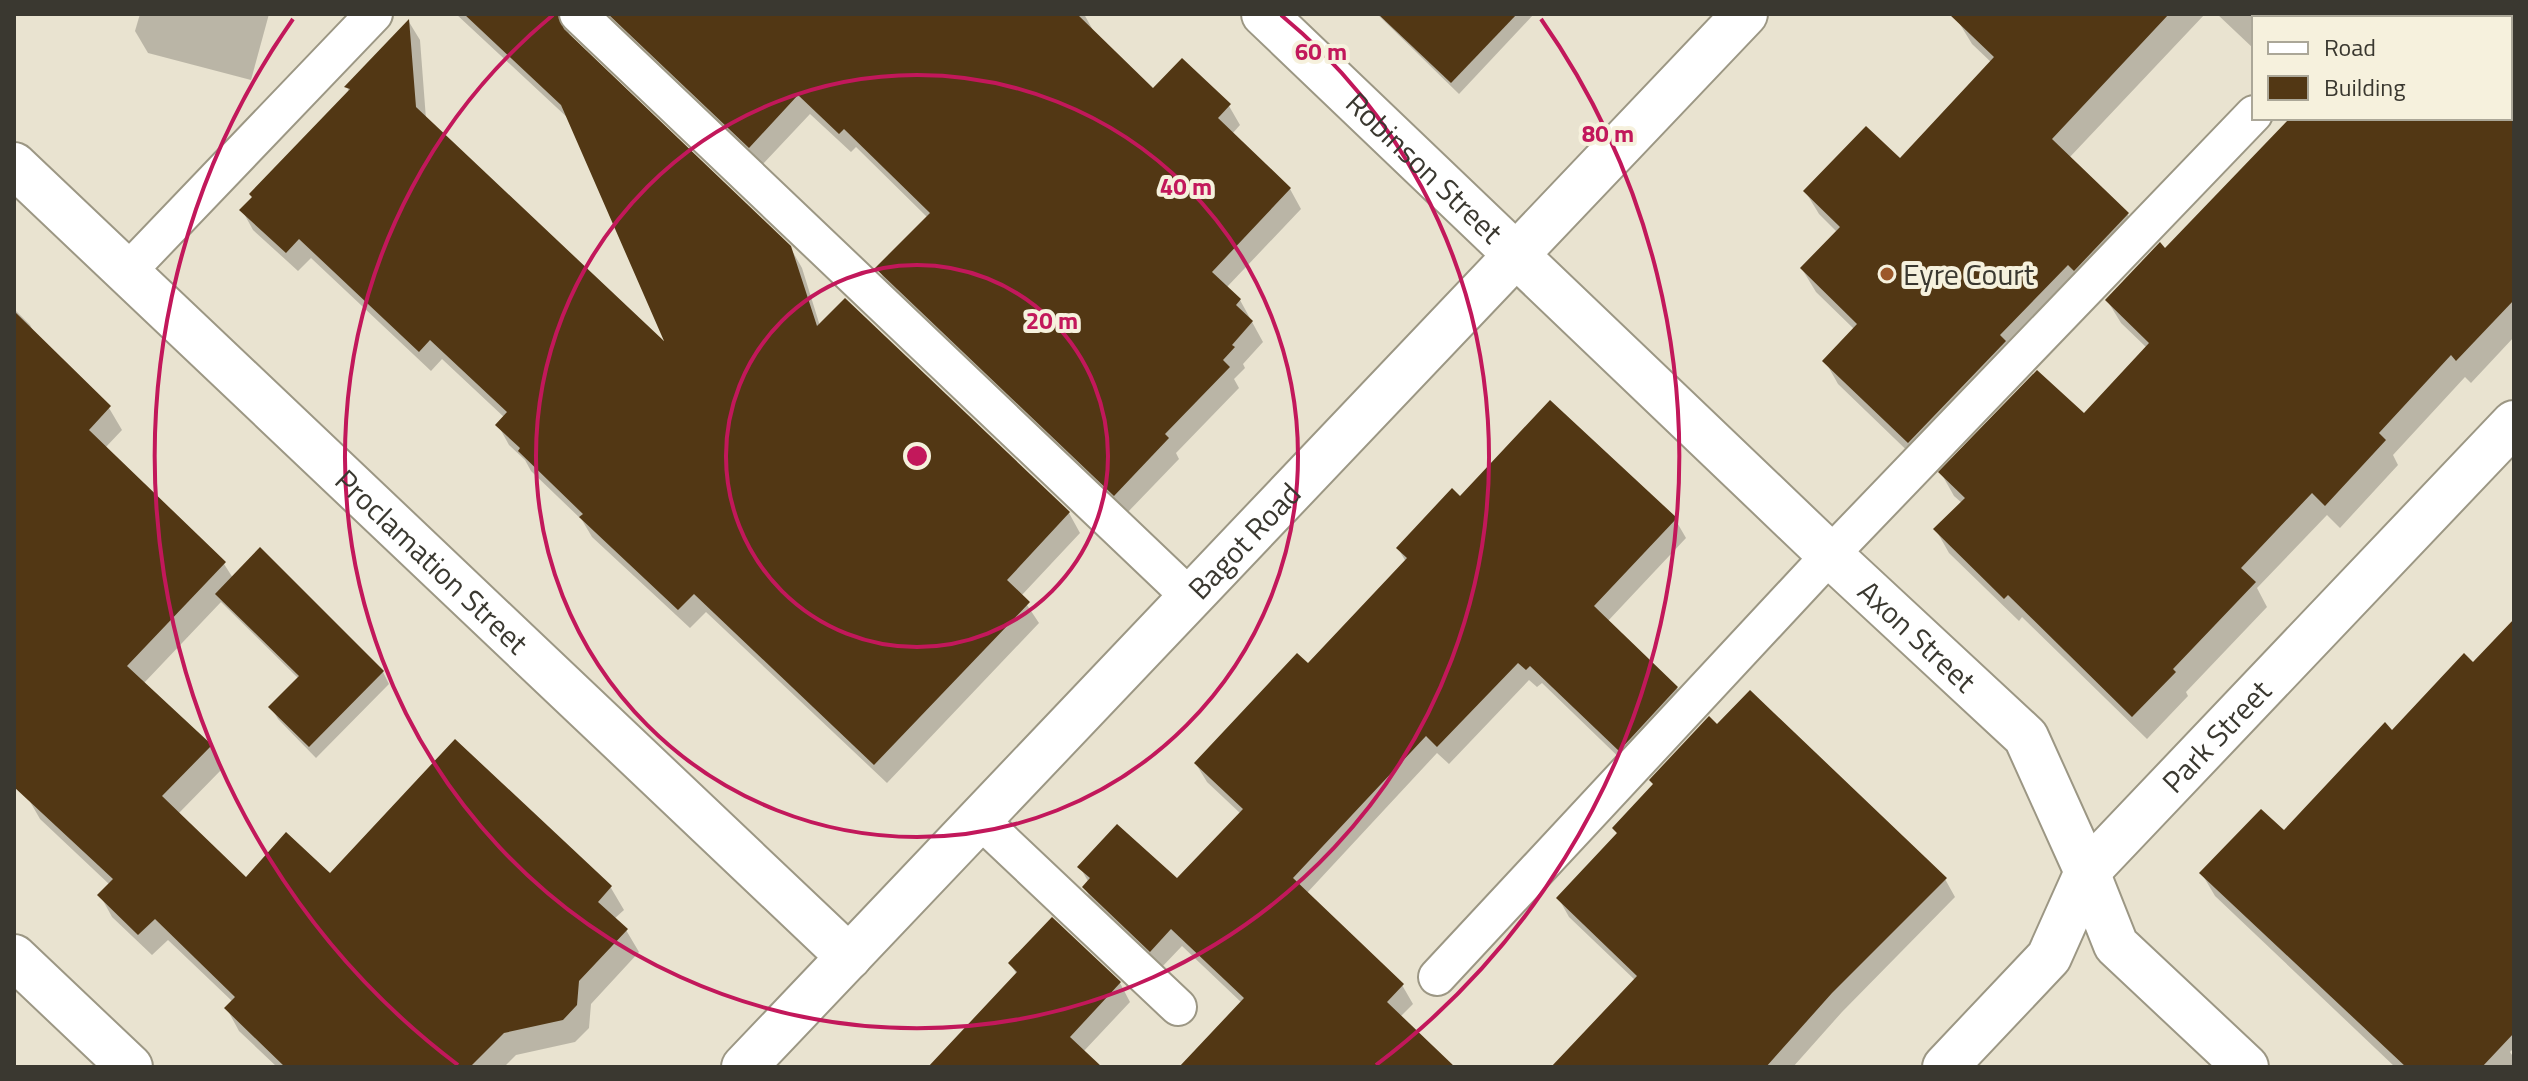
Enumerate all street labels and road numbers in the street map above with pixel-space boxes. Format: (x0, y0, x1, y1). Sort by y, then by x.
street label: Robinson Street (1335, 81, 1514, 254)
street label: Proclamation Street (325, 458, 539, 665)
street label: Bagot Road (1177, 472, 1311, 610)
street label: Axon Street (1848, 569, 1987, 703)
street label: Park Street (2151, 669, 2282, 803)

